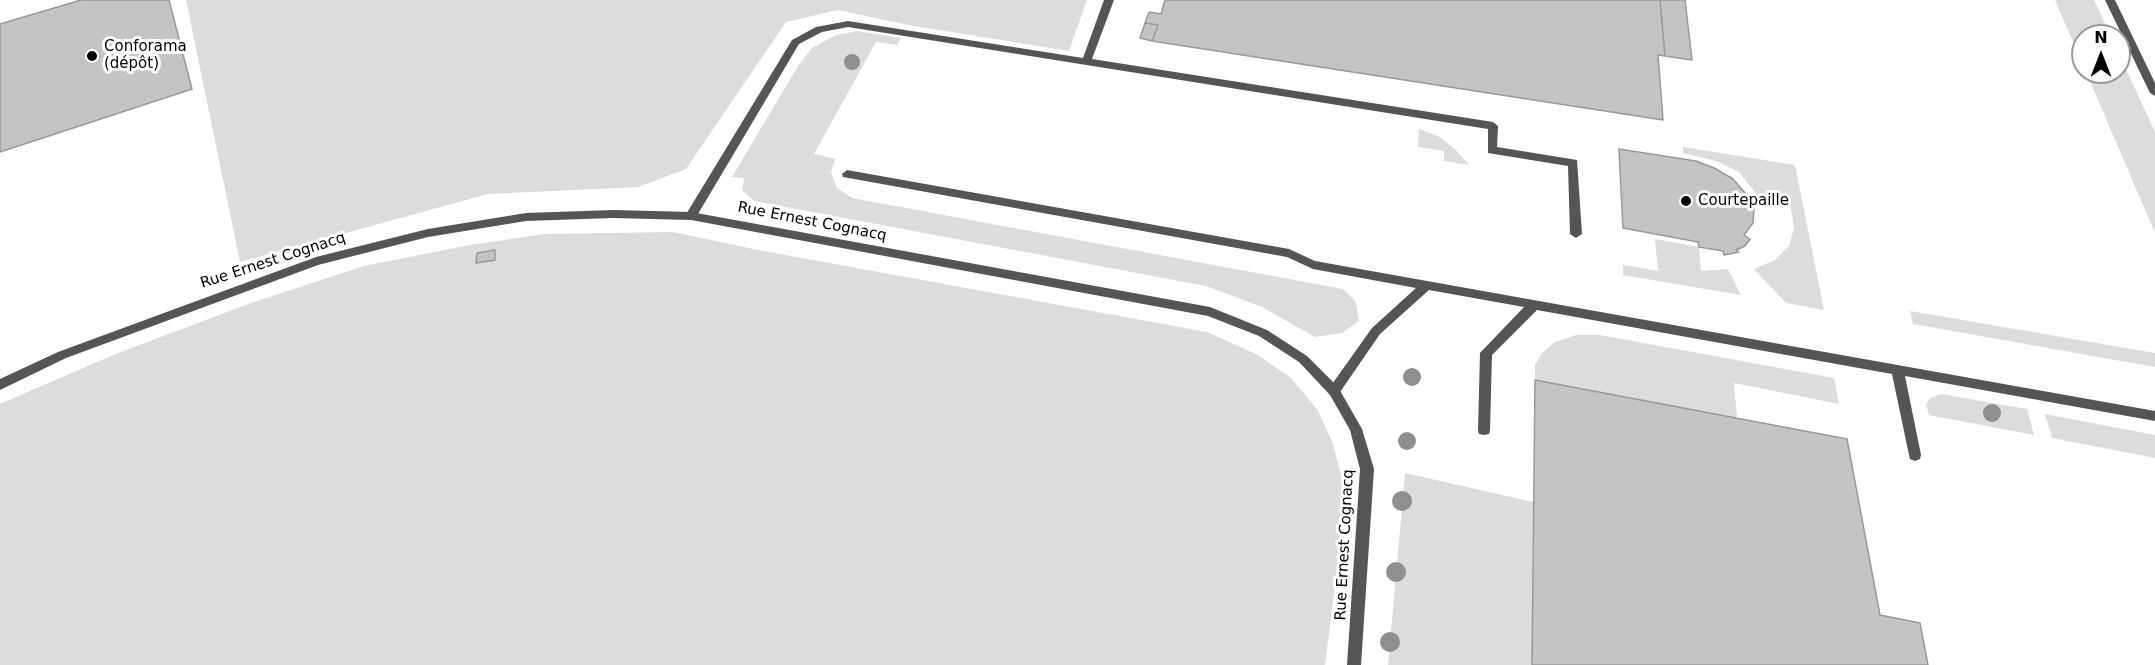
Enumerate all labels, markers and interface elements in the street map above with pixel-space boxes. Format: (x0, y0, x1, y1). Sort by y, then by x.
north arrow (2071, 24, 2131, 84)
text: N (2094, 28, 2108, 47)
place label: Conforama (dépôt) (104, 38, 187, 73)
marker: Conforama (dépôt) (85, 49, 99, 63)
place label: Courtepaille (1698, 192, 1789, 210)
marker: Courtepaille (1679, 194, 1693, 208)
street label: Rue Ernest Cognacq (736, 199, 888, 245)
street label: Rue Ernest Cognacq (198, 229, 348, 293)
street label: Rue Ernest Cognacq (1332, 469, 1358, 621)

